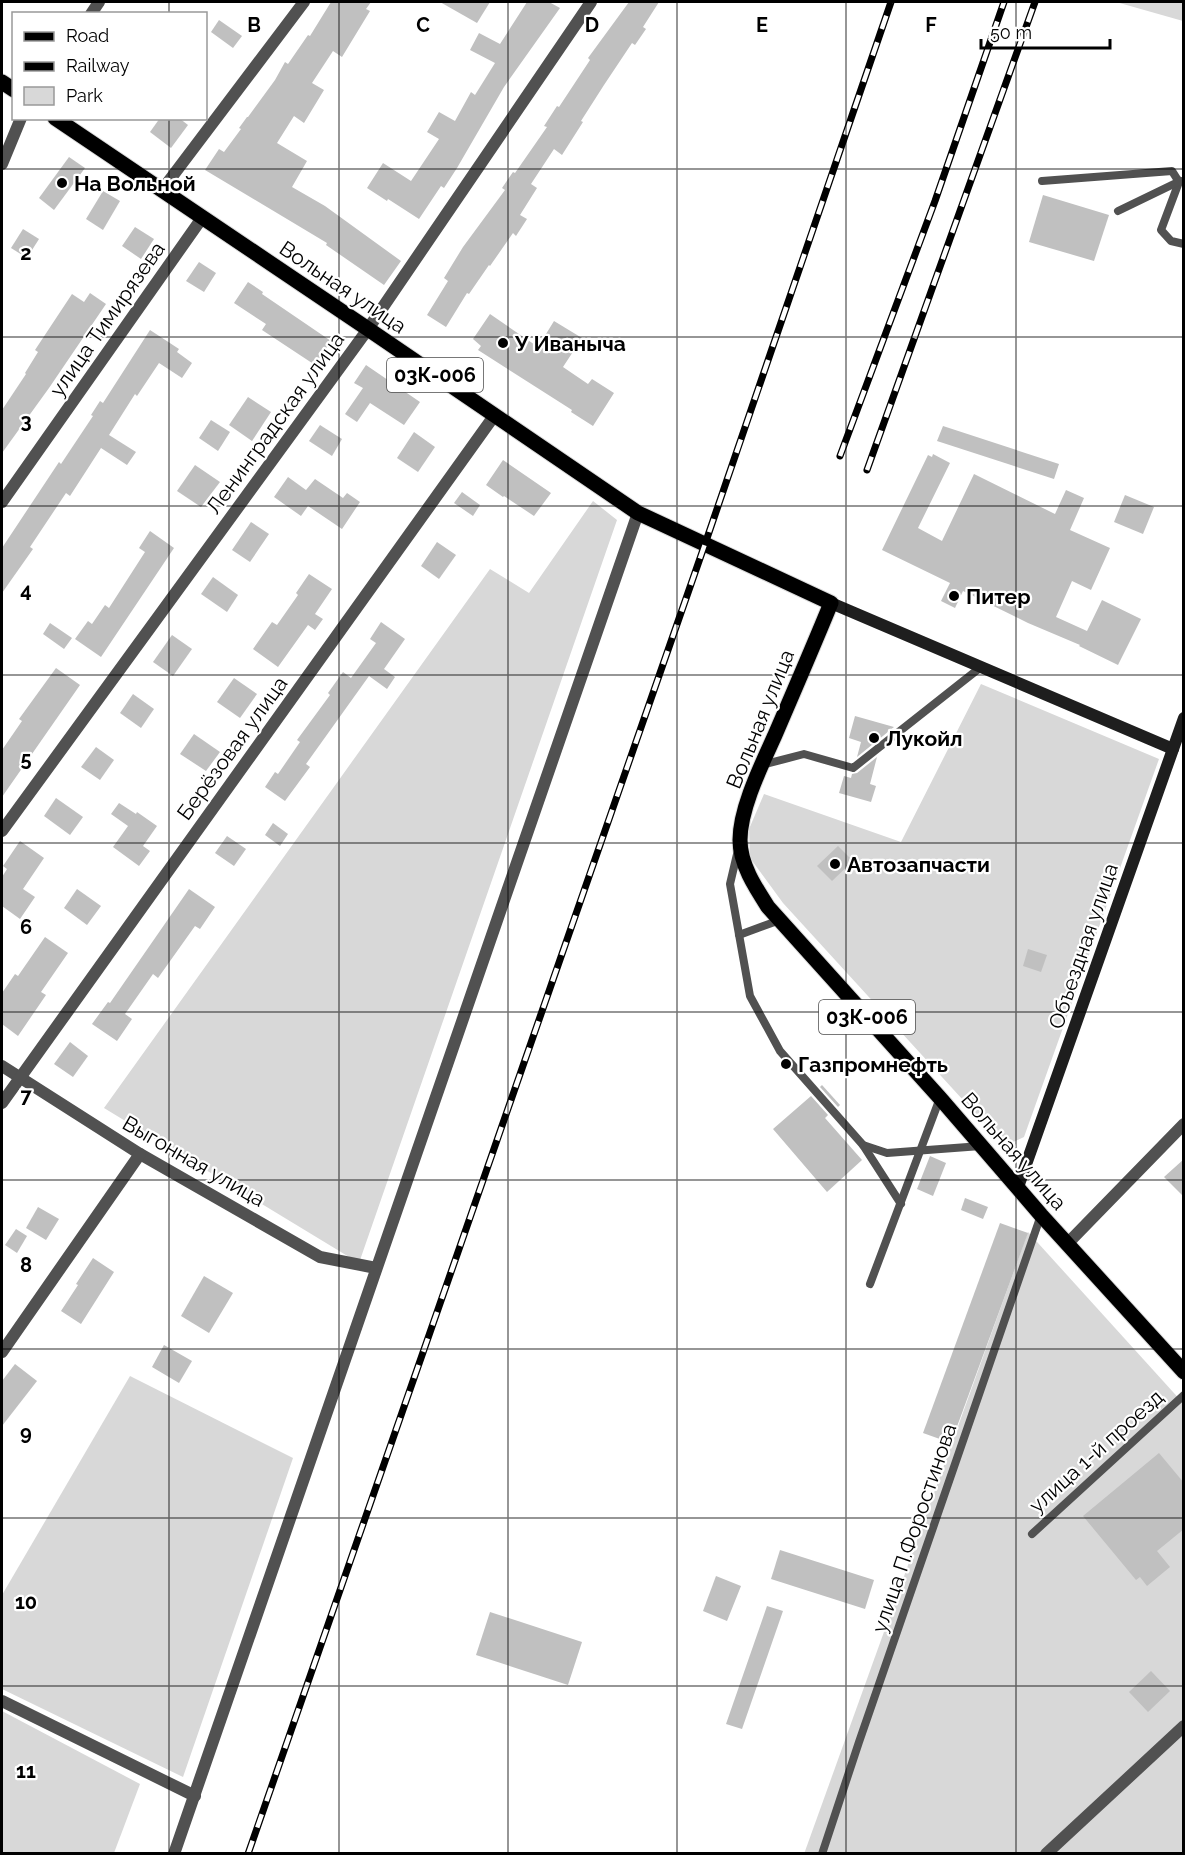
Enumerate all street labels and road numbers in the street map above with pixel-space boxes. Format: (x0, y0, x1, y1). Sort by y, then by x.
street label: Вольная улица (275, 235, 411, 339)
street label: улица Тимирязева (44, 237, 170, 401)
street label: Ленинградская улица (201, 327, 349, 519)
road number: 03К-006 (387, 358, 483, 392)
street label: Вольная улица (721, 646, 799, 792)
street label: Берёзовая улица (172, 671, 292, 825)
street label: Объездная улица (1043, 860, 1123, 1032)
road number: 03К-006 (819, 1000, 915, 1034)
street label: Вольная улица (956, 1087, 1072, 1215)
street label: Выгонная улица (118, 1110, 270, 1212)
street label: улица 1-й проезд (1024, 1384, 1168, 1518)
street label: улица П.Форостинова (866, 1420, 962, 1636)

